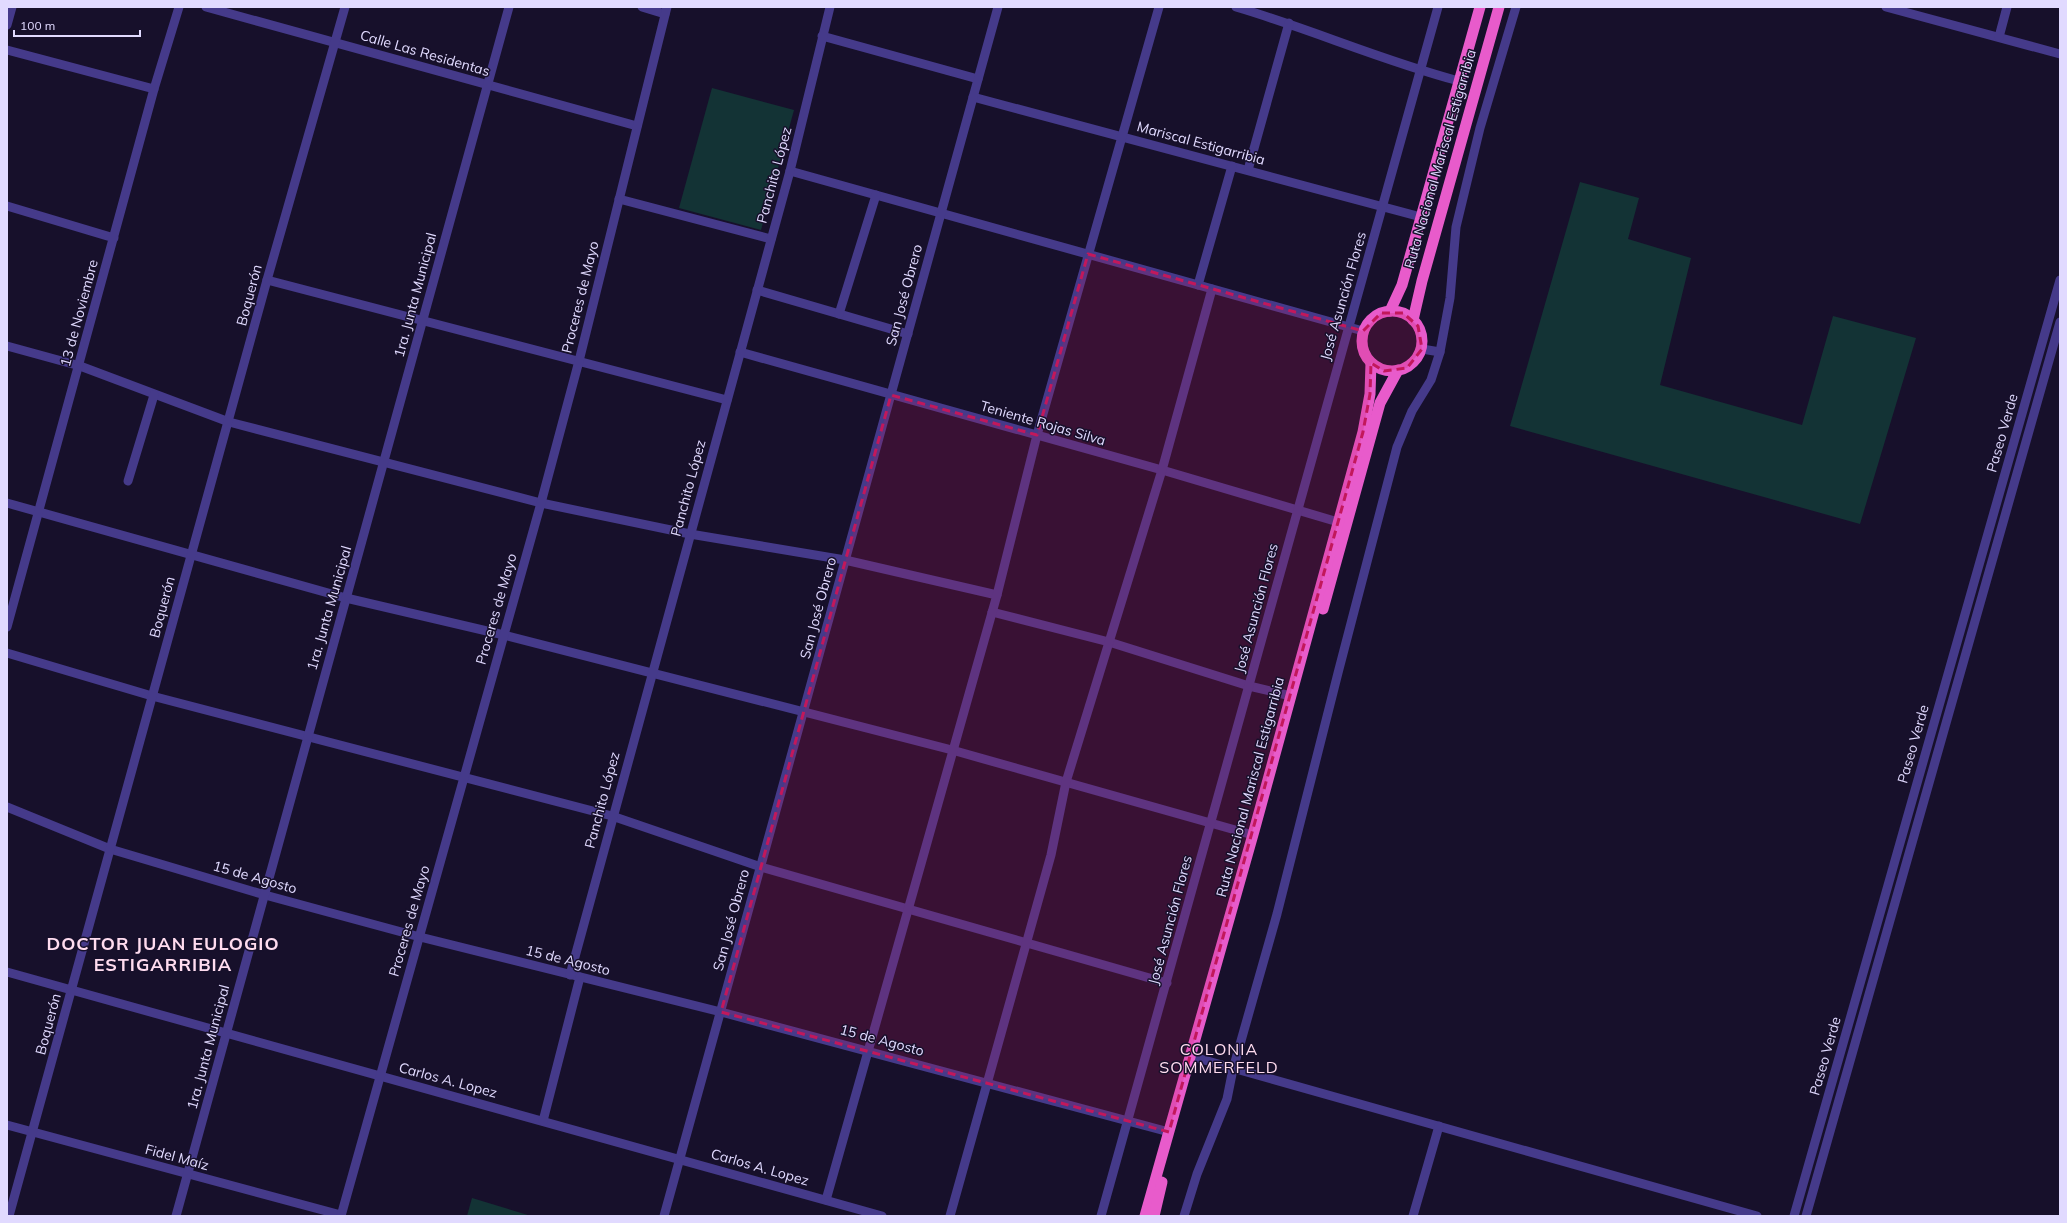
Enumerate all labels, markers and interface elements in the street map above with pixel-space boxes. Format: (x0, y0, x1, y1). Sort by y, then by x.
scale bar (14, 12, 140, 38)
text: 100 m (20, 18, 55, 33)
street label: Calle Las Residentas (358, 26, 492, 80)
street label: Ruta Nacional Mariscal Estigarribia (1400, 47, 1480, 271)
street label: Mariscal Estigarribia (1135, 117, 1267, 169)
street label: Panchito López (752, 125, 796, 225)
street label: José Asunción Flores (1316, 229, 1370, 362)
street label: 1ra. Junta Municipal (390, 231, 440, 359)
street label: Proceres de Mayo (557, 239, 603, 355)
street label: San José Obrero (882, 242, 926, 348)
street label: 13 de Noviembre (56, 257, 102, 369)
street label: Boquerón (232, 262, 266, 328)
street label: Paseo Verde (1982, 392, 2022, 474)
street label: Teniente Rojas Silva (978, 397, 1108, 449)
street label: Panchito López (666, 438, 710, 538)
street label: José Asunción Flores (1230, 541, 1282, 675)
street label: 1ra. Junta Municipal (303, 544, 355, 672)
street label: Proceres de Mayo (472, 551, 520, 667)
street label: San José Obrero (796, 555, 840, 661)
street label: Boquerón (145, 574, 179, 640)
street label: Ruta Nacional Mariscal Estigarribia (1212, 675, 1288, 899)
street label: Paseo Verde (1893, 703, 1933, 785)
street label: Panchito López (580, 750, 624, 850)
street label: José Asunción Flores (1144, 853, 1196, 987)
street label: 15 de Agosto (211, 856, 299, 898)
street label: Proceres de Mayo (385, 863, 433, 979)
street label: San José Obrero (709, 867, 753, 973)
district label: DOCTOR JUAN EULOGIO ESTIGARRIBIA (46, 932, 280, 976)
street label: 15 de Agosto (524, 941, 612, 979)
street label: 1ra. Junta Municipal (183, 983, 233, 1111)
street label: Boquerón (31, 991, 65, 1057)
street label: Paseo Verde (1805, 1015, 1845, 1097)
street label: 15 de Agosto (838, 1020, 926, 1060)
district label: COLONIA SOMMERFELD (1159, 1039, 1279, 1077)
street label: Carlos A. Lopez (397, 1058, 499, 1102)
street label: Fidel Maíz (143, 1140, 211, 1174)
street label: Carlos A. Lopez (709, 1144, 811, 1190)

